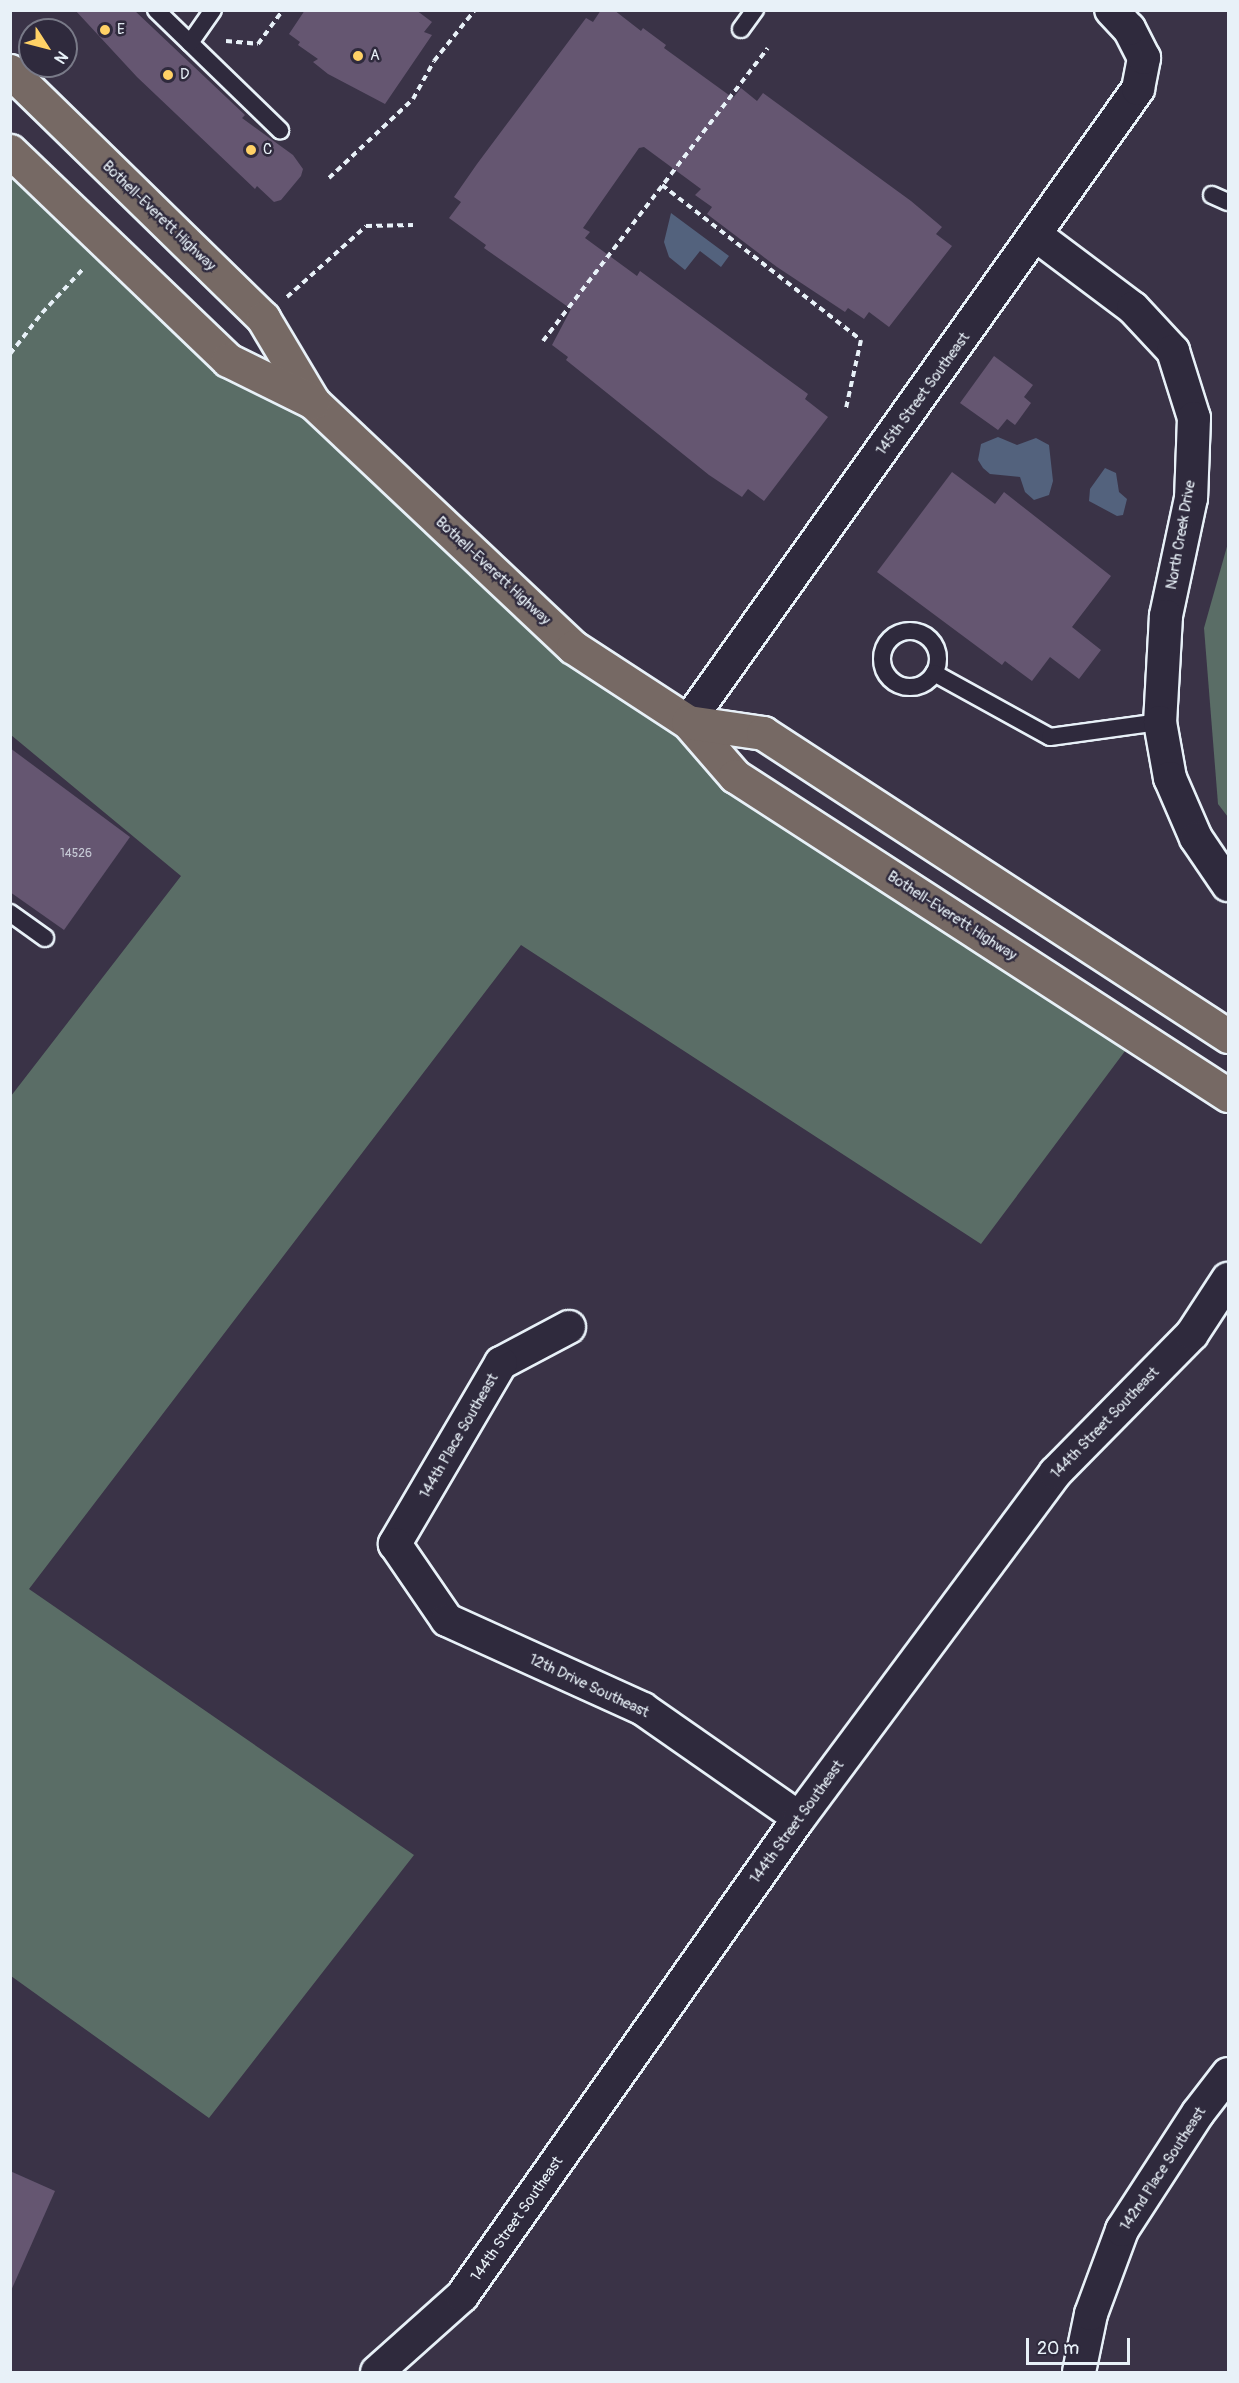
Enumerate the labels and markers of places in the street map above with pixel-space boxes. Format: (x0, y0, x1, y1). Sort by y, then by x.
place label: E (117, 21, 125, 39)
marker: E (98, 23, 112, 37)
place label: A (370, 47, 380, 65)
marker: A (351, 49, 365, 63)
place label: D (180, 66, 189, 84)
marker: D (161, 68, 175, 82)
place label: C (263, 141, 272, 159)
marker: C (244, 143, 258, 157)

